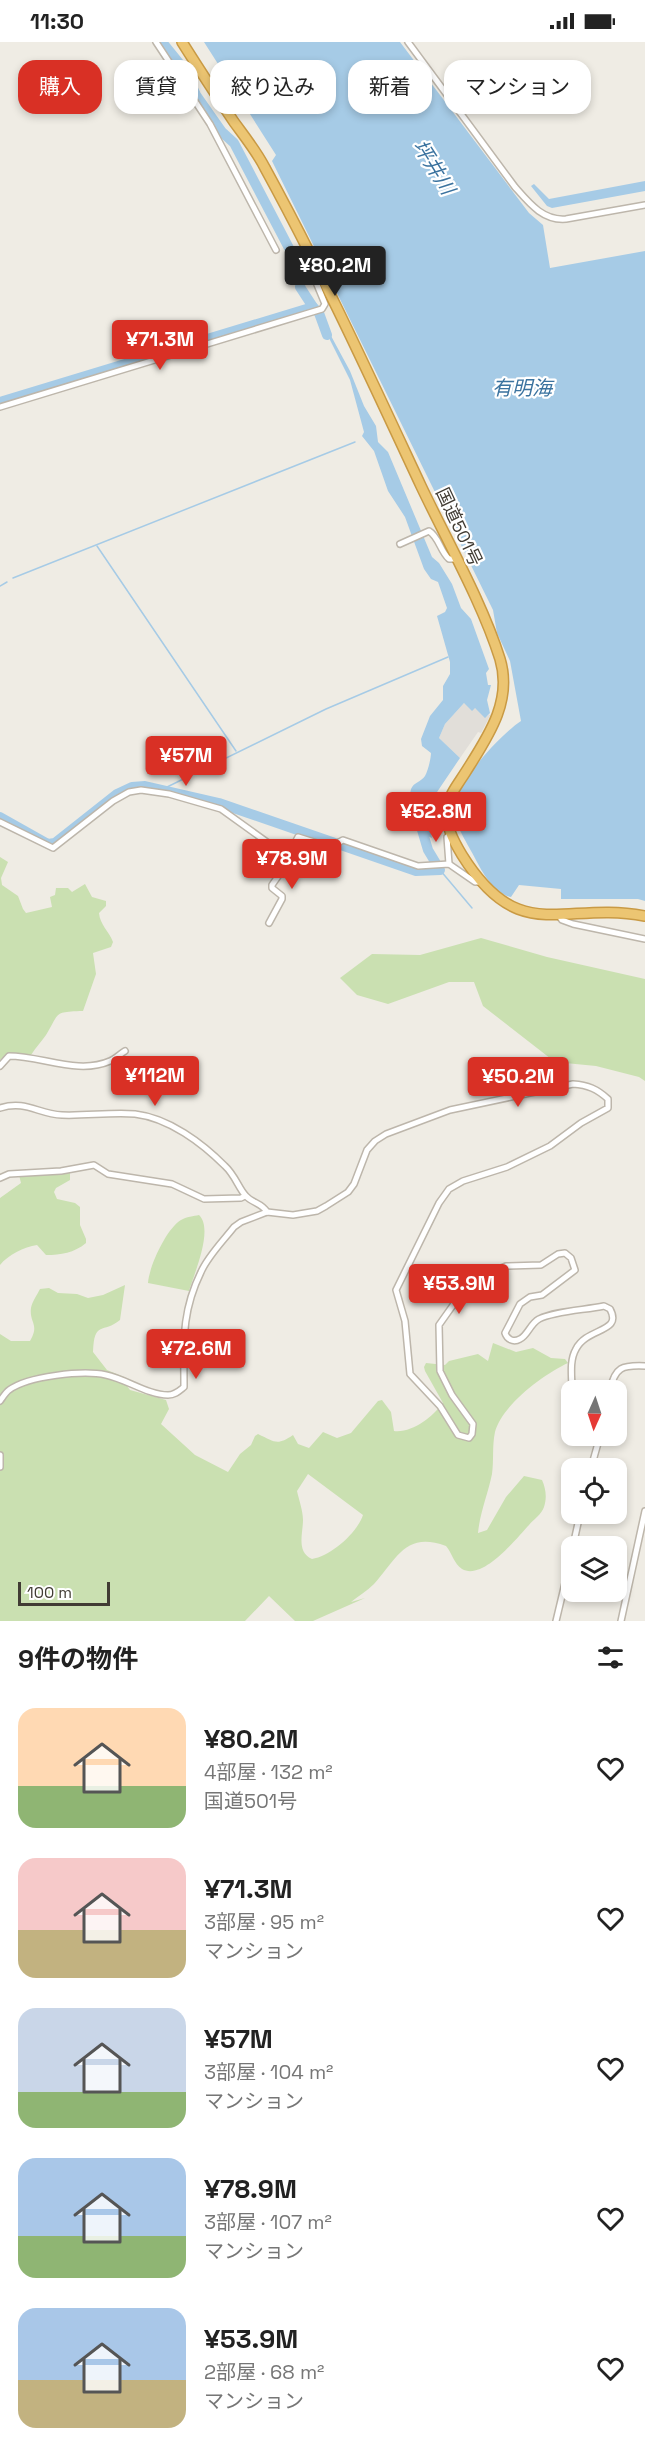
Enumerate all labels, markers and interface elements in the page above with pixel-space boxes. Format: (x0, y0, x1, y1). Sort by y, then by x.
text: 11:30 (30, 7, 84, 35)
chip: 購入 (18, 60, 102, 114)
chip: 賃貸 (114, 60, 198, 114)
chip: 絞り込み (210, 60, 336, 114)
chip: 新着 (348, 60, 432, 114)
chip: マンション (444, 60, 591, 114)
water label: 坪井川 (407, 135, 462, 201)
pin: ¥80.2M (286, 246, 384, 297)
text: ¥80.2M (299, 252, 371, 278)
pin: ¥71.3M (111, 320, 209, 371)
text: ¥71.3M (126, 326, 194, 352)
water label: 有明海 (492, 375, 555, 401)
street label: 国道501号 (431, 484, 488, 570)
pin: ¥57M (150, 736, 222, 787)
text: ¥57M (160, 742, 212, 768)
pin: ¥52.8M (387, 792, 485, 843)
text: ¥52.8M (400, 798, 472, 824)
pin: ¥78.9M (243, 839, 341, 890)
text: ¥78.9M (256, 845, 328, 871)
pin: ¥112M (113, 1056, 197, 1107)
pin: ¥50.2M (469, 1057, 567, 1108)
text: ¥112M (125, 1062, 185, 1088)
text: ¥50.2M (482, 1063, 554, 1089)
pin: ¥53.9M (410, 1264, 508, 1315)
text: ¥53.9M (423, 1270, 495, 1296)
pin: ¥72.6M (147, 1329, 245, 1380)
text: ¥72.6M (160, 1335, 232, 1361)
north arrow (561, 1380, 627, 1446)
map controls (561, 1380, 627, 1602)
button: locate (561, 1458, 627, 1524)
button: layers (561, 1536, 627, 1602)
scale bar (18, 1579, 110, 1606)
text: 100 m (27, 1582, 72, 1603)
icon: filters (594, 1641, 627, 1674)
text: 9件の物件 (18, 1642, 138, 1676)
text: ¥80.2M (204, 1722, 298, 1756)
icon: home (66, 1732, 138, 1804)
icon: heart (594, 1752, 627, 1785)
text: 4部屋 · 132 m² (204, 1759, 333, 1785)
text: 国道501号 (204, 1788, 297, 1814)
text: ¥71.3M (204, 1872, 293, 1906)
icon: home (66, 1882, 138, 1954)
icon: heart (594, 1902, 627, 1935)
text: 3部屋 · 95 m² (204, 1909, 324, 1935)
text: マンション (204, 1938, 304, 1964)
text: ¥57M (204, 2022, 273, 2056)
icon: home (66, 2032, 138, 2104)
icon: heart (594, 2052, 627, 2085)
text: 3部屋 · 104 m² (204, 2059, 333, 2085)
text: マンション (204, 2088, 304, 2114)
text: ¥78.9M (204, 2172, 297, 2206)
icon: home (66, 2182, 138, 2254)
icon: heart (594, 2202, 627, 2235)
text: 3部屋 · 107 m² (204, 2209, 332, 2235)
text: マンション (204, 2238, 304, 2264)
text: ¥53.9M (204, 2322, 298, 2356)
icon: home (66, 2332, 138, 2404)
icon: heart (594, 2352, 627, 2385)
text: 2部屋 · 68 m² (204, 2359, 324, 2385)
text: マンション (204, 2388, 304, 2414)

